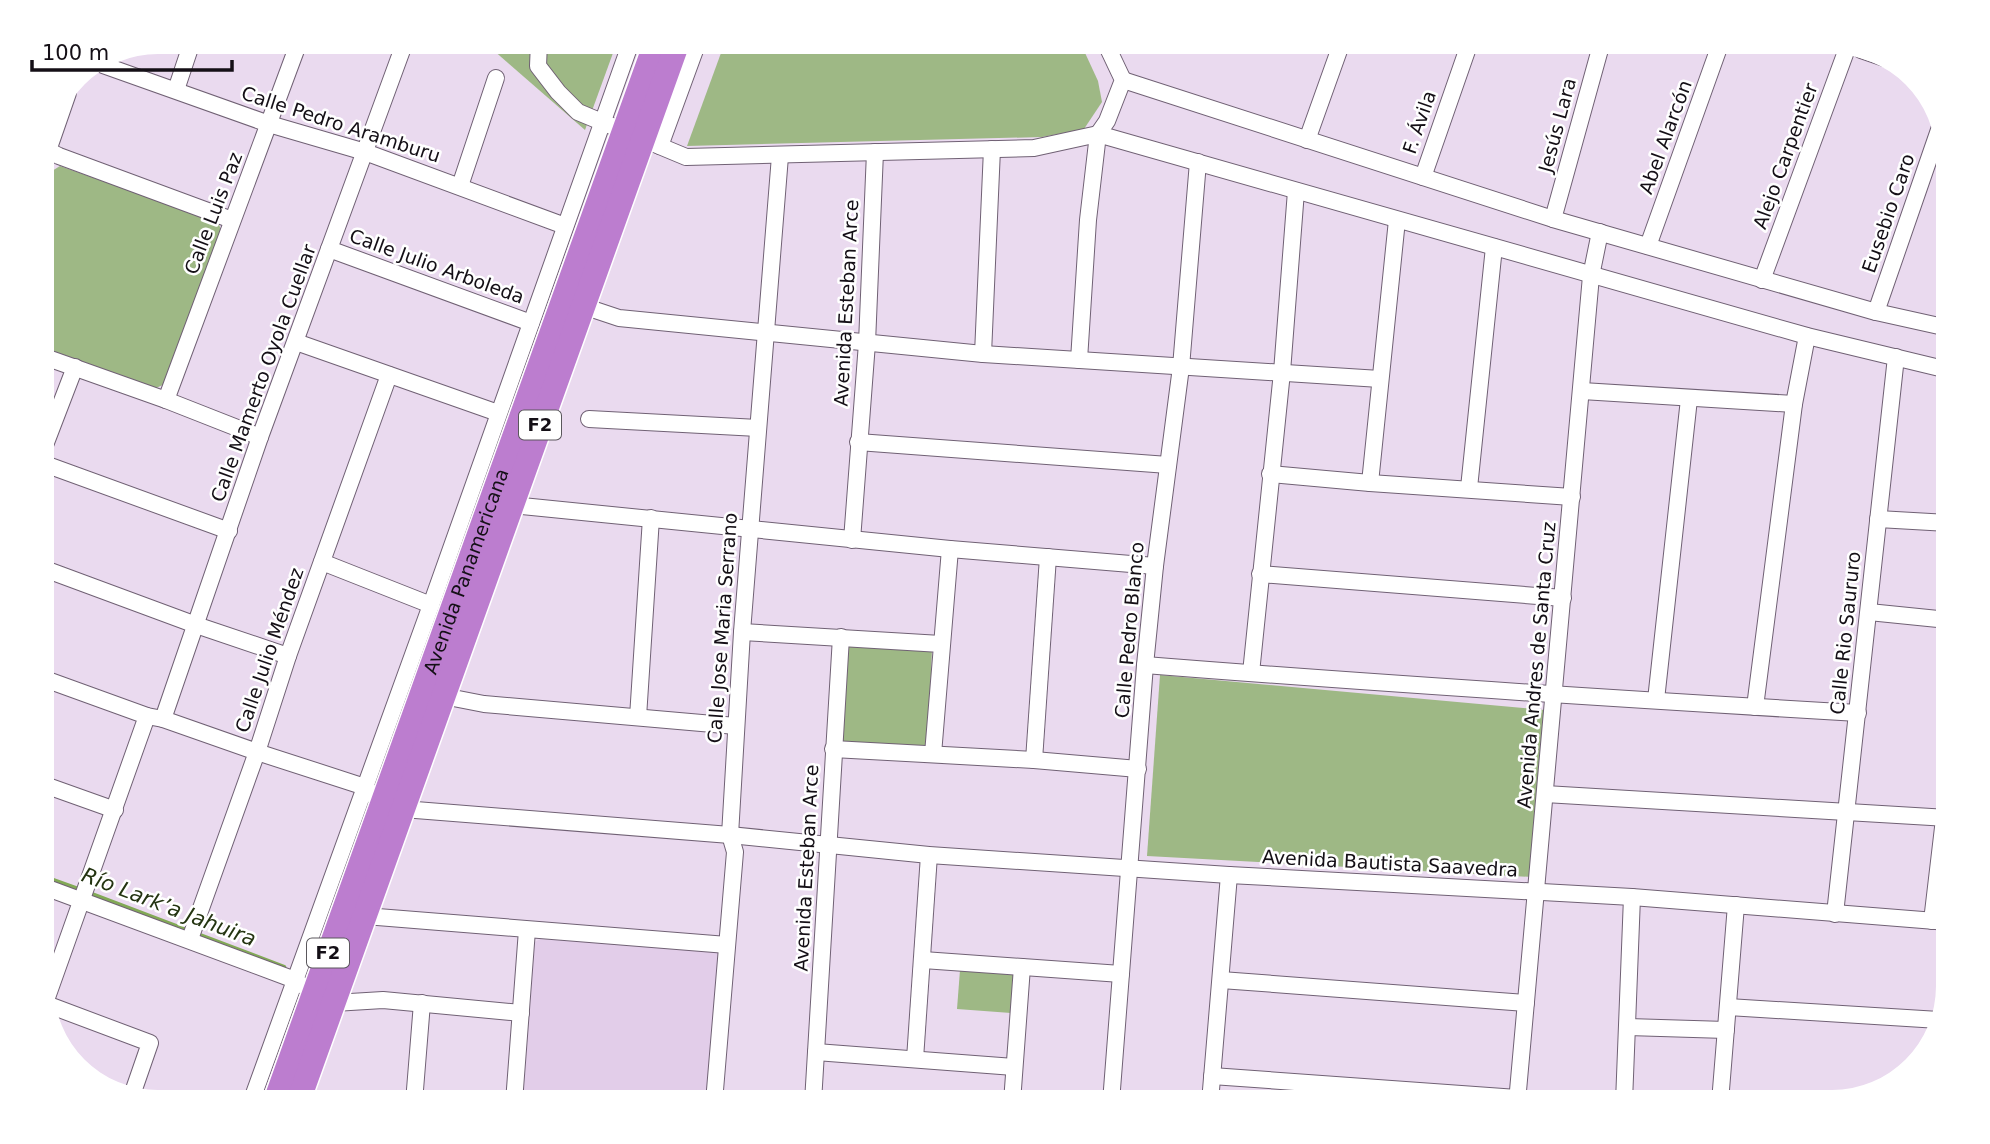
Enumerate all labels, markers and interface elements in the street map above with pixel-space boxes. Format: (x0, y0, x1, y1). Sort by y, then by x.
scale bar (32, 28, 231, 72)
text: 100 m (42, 41, 109, 65)
street label: Jesús Lara (1534, 75, 1580, 176)
street label: Abel Alarcón (1634, 77, 1696, 197)
street label: Alejo Carpentier (1748, 80, 1822, 232)
street label: Calle Pedro Aramburu (239, 81, 443, 167)
street label: F. Ávila (1398, 88, 1440, 156)
street label: Calle Luis Paz (180, 149, 246, 277)
street label: Eusebio Caro (1857, 151, 1919, 275)
street label: Avenida Esteban Arce (830, 199, 862, 407)
street label: Calle Julio Arboleda (347, 224, 527, 308)
street label: Calle Mamerto Oyola Cuellar (206, 241, 320, 505)
road number: F2 (519, 410, 561, 440)
street label: Avenida Panamericana (419, 465, 513, 677)
street label: Calle Jose Maria Serrano (703, 512, 741, 744)
street label: Avenida Andres de Santa Cruz (1513, 521, 1560, 809)
street label: Calle Pedro Blanco (1110, 541, 1148, 719)
street label: Calle Rio Saururo (1825, 550, 1865, 716)
street label: Calle Julio Méndez (230, 565, 308, 735)
street label: Avenida Esteban Arce (790, 764, 822, 972)
street label: Avenida Bautista Saavedra (1262, 845, 1518, 881)
water label: Río Lark’a Jahuira (79, 863, 259, 951)
road number: F2 (307, 938, 349, 968)

